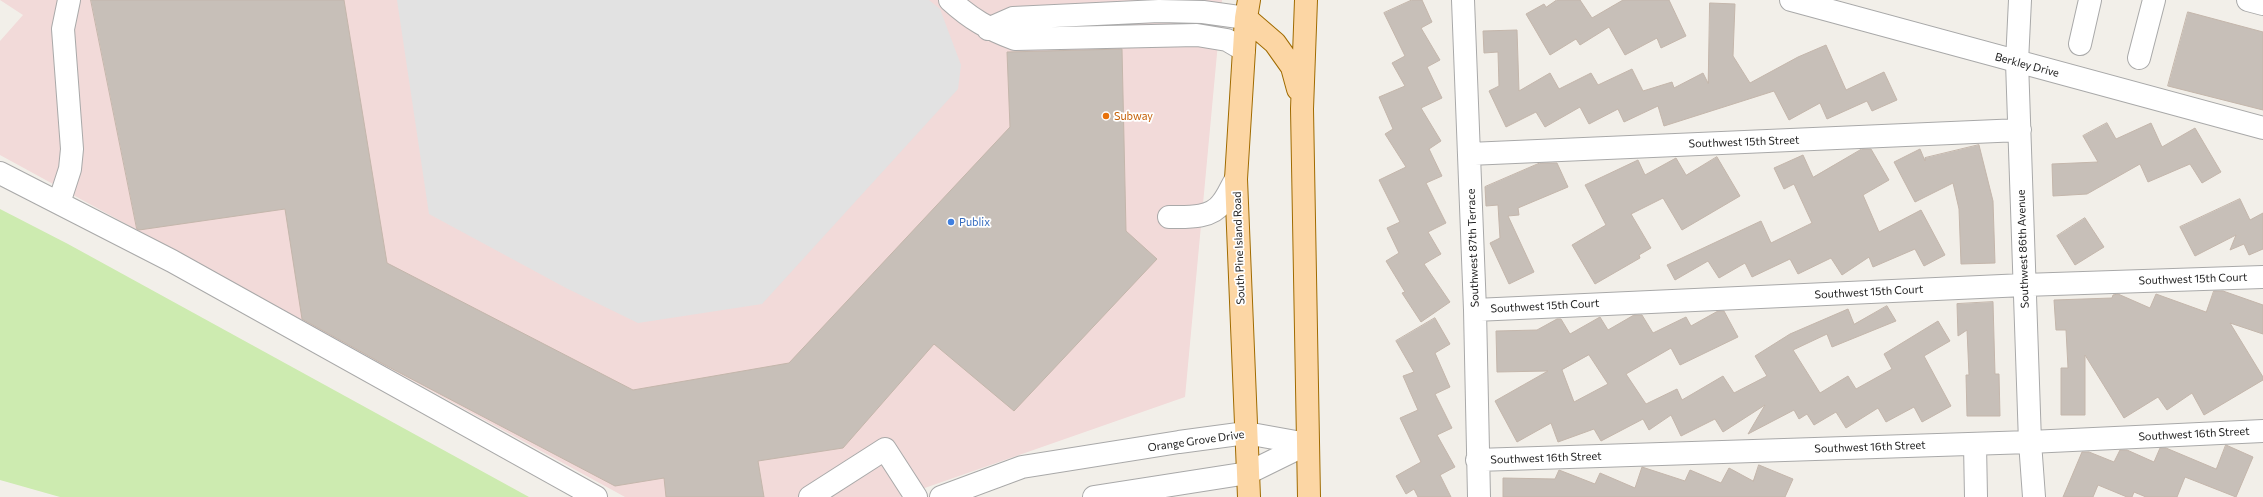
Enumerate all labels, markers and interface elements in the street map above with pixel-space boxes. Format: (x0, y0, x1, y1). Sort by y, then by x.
street label: Berkley Drive (1993, 50, 2061, 80)
place label: Subway (1114, 109, 1153, 123)
marker: Subway (1101, 111, 1111, 121)
street label: Southwest 15th Street (1688, 133, 1800, 151)
street label: Southwest 87th Terrace (1464, 188, 1482, 308)
street label: Southwest 86th Avenue (2014, 189, 2032, 309)
street label: South Pine Island Road (1230, 191, 1248, 305)
place label: Publix (959, 215, 990, 229)
marker: Publix (946, 217, 956, 227)
street label: Southwest 15th Court (2138, 271, 2248, 287)
street label: Southwest 15th Court (1814, 283, 1924, 301)
street label: Southwest 15th Court (1490, 297, 1600, 315)
street label: Southwest 16th Street (2138, 424, 2250, 444)
street label: Orange Grove Drive (1147, 428, 1245, 454)
street label: Southwest 16th Street (1814, 438, 1926, 456)
street label: Southwest 16th Street (1490, 449, 1602, 467)

